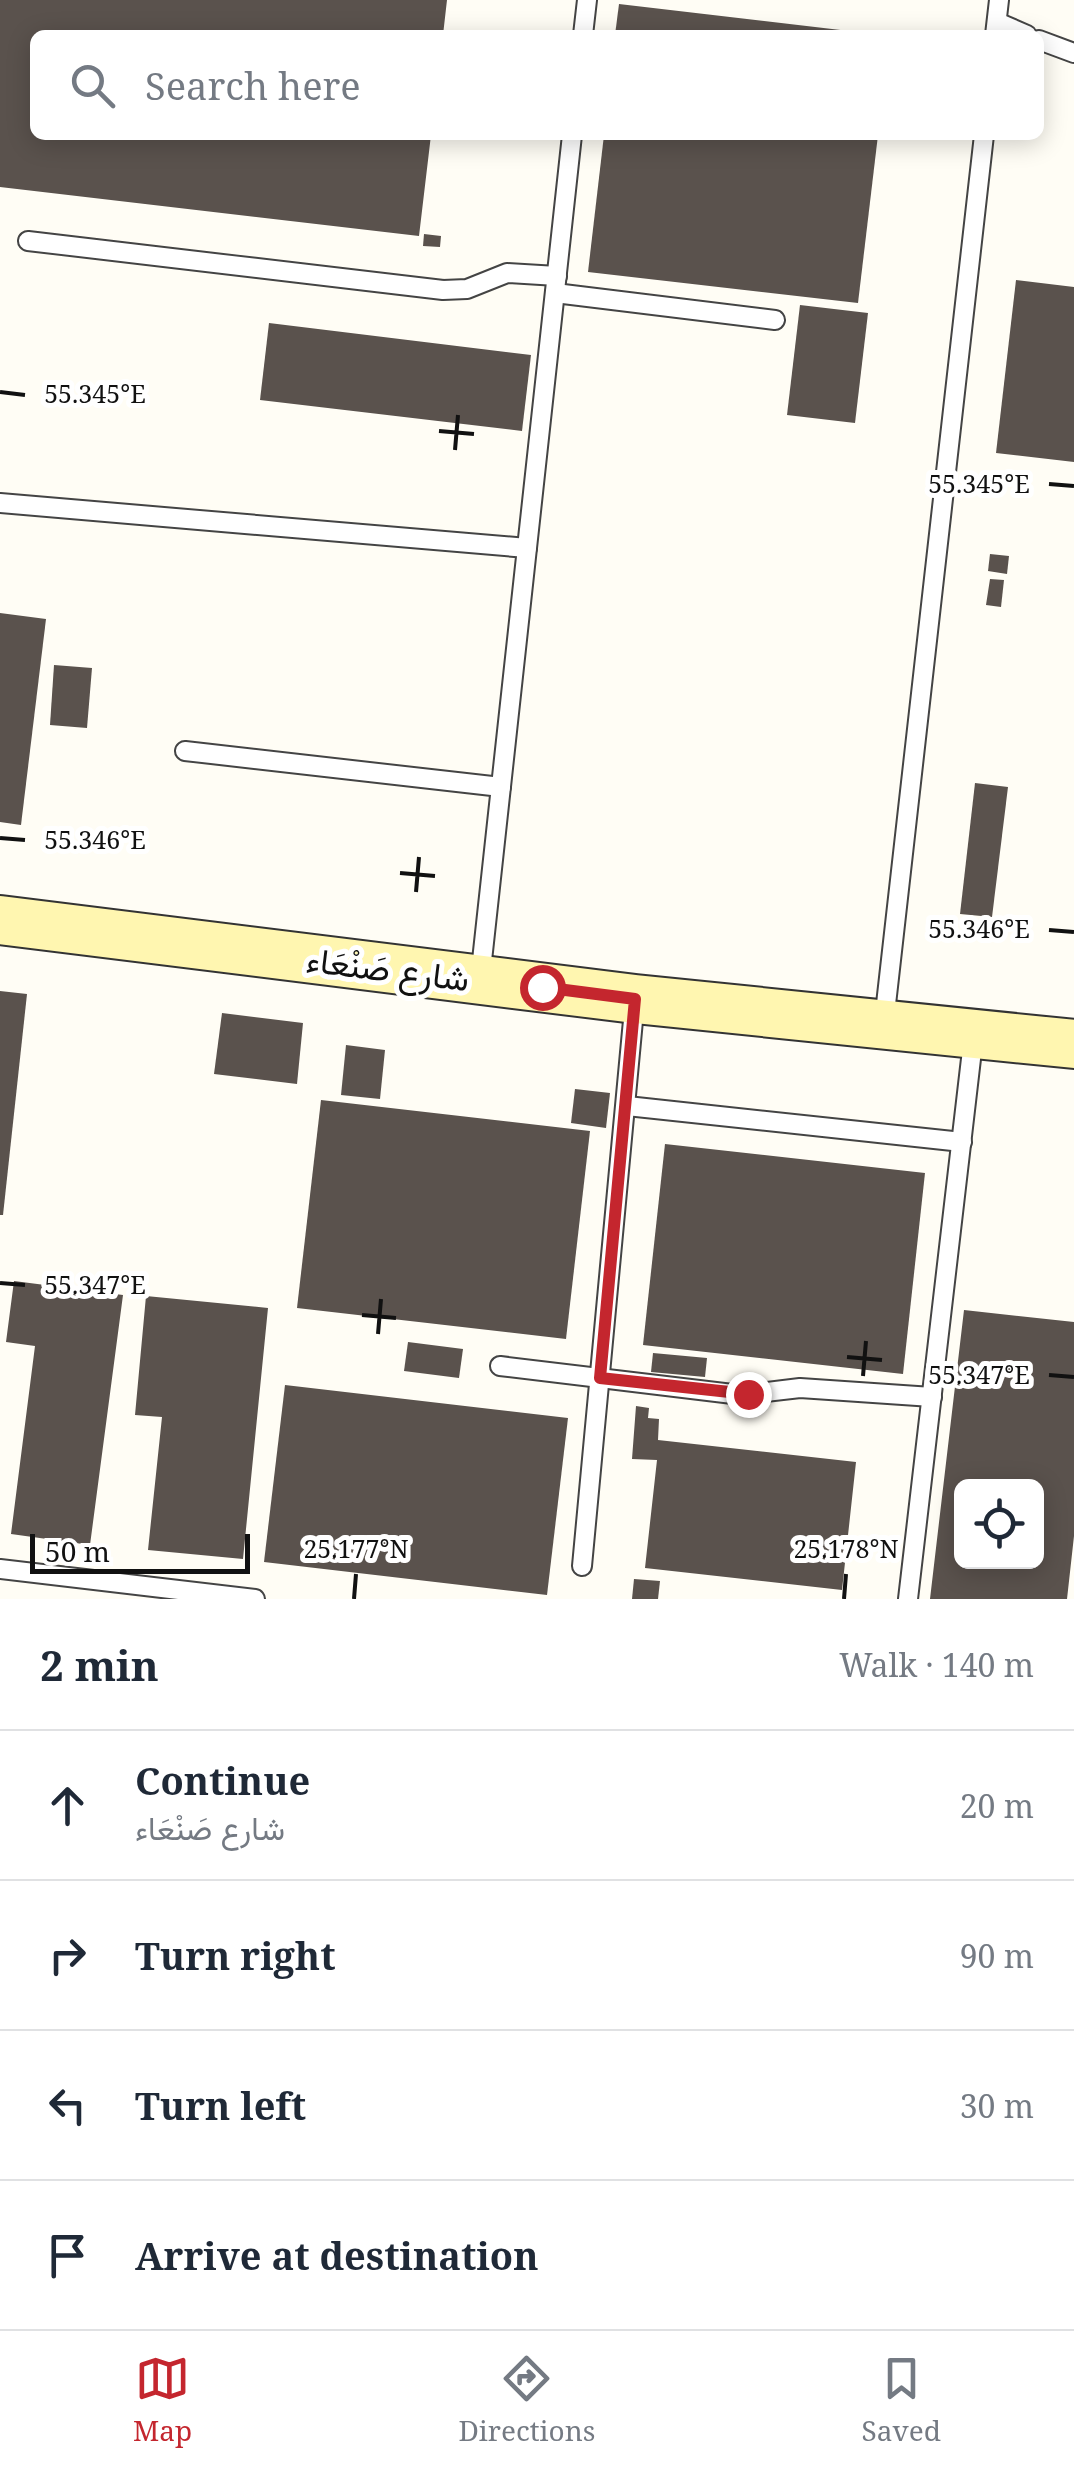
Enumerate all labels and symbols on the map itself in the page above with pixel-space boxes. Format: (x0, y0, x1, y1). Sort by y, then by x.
text: 55.345°E (44, 376, 146, 410)
text: 55.345°E (928, 466, 1030, 500)
text: 55.346°E (44, 822, 146, 856)
text: 55.346°E (928, 911, 1030, 945)
street label: شارع صَنْعَاء (304, 935, 472, 1003)
route start (520, 965, 566, 1011)
text: 55.347°E (44, 1267, 146, 1301)
text: 55.347°E (928, 1357, 1030, 1391)
route end (726, 1372, 772, 1418)
scale bar (30, 1529, 250, 1574)
text: 25.177°N (303, 1531, 409, 1565)
text: 25.178°N (793, 1531, 899, 1565)

